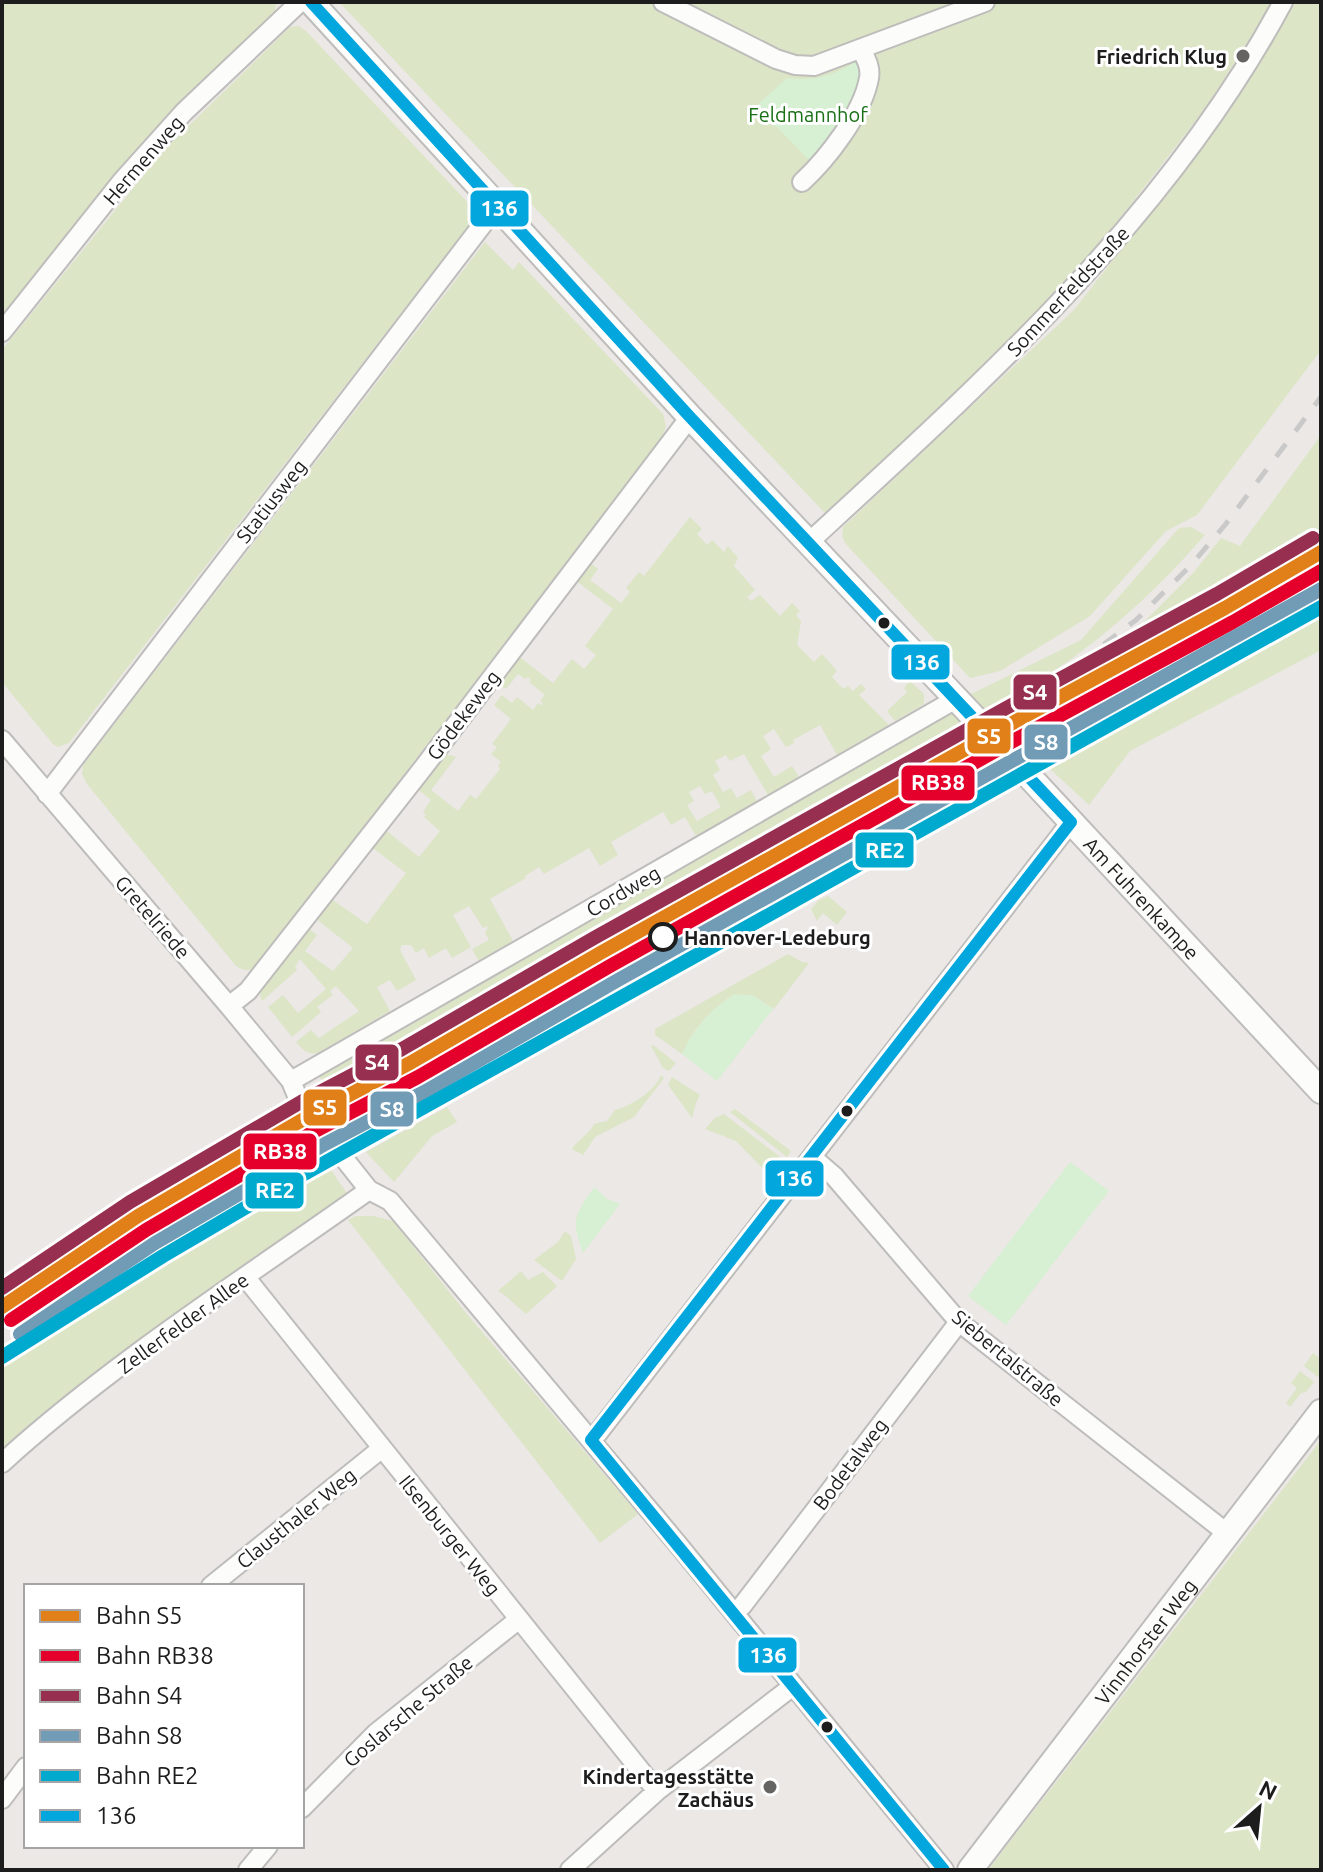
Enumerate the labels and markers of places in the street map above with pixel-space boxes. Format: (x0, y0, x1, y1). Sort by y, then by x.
place label: Friedrich Klug (1096, 45, 1227, 68)
marker: Friedrich Klug (1234, 47, 1252, 65)
unlabelled marker (876, 615, 892, 631)
marker: Hannover-Ledeburg (649, 923, 677, 951)
place label: Hannover-Ledeburg (684, 926, 871, 949)
unlabelled marker (839, 1103, 855, 1119)
unlabelled marker (819, 1719, 835, 1735)
place label: Kindertagesstätte Zachäus (583, 1765, 754, 1811)
marker: Kindertagesstätte Zachäus (761, 1778, 779, 1796)

